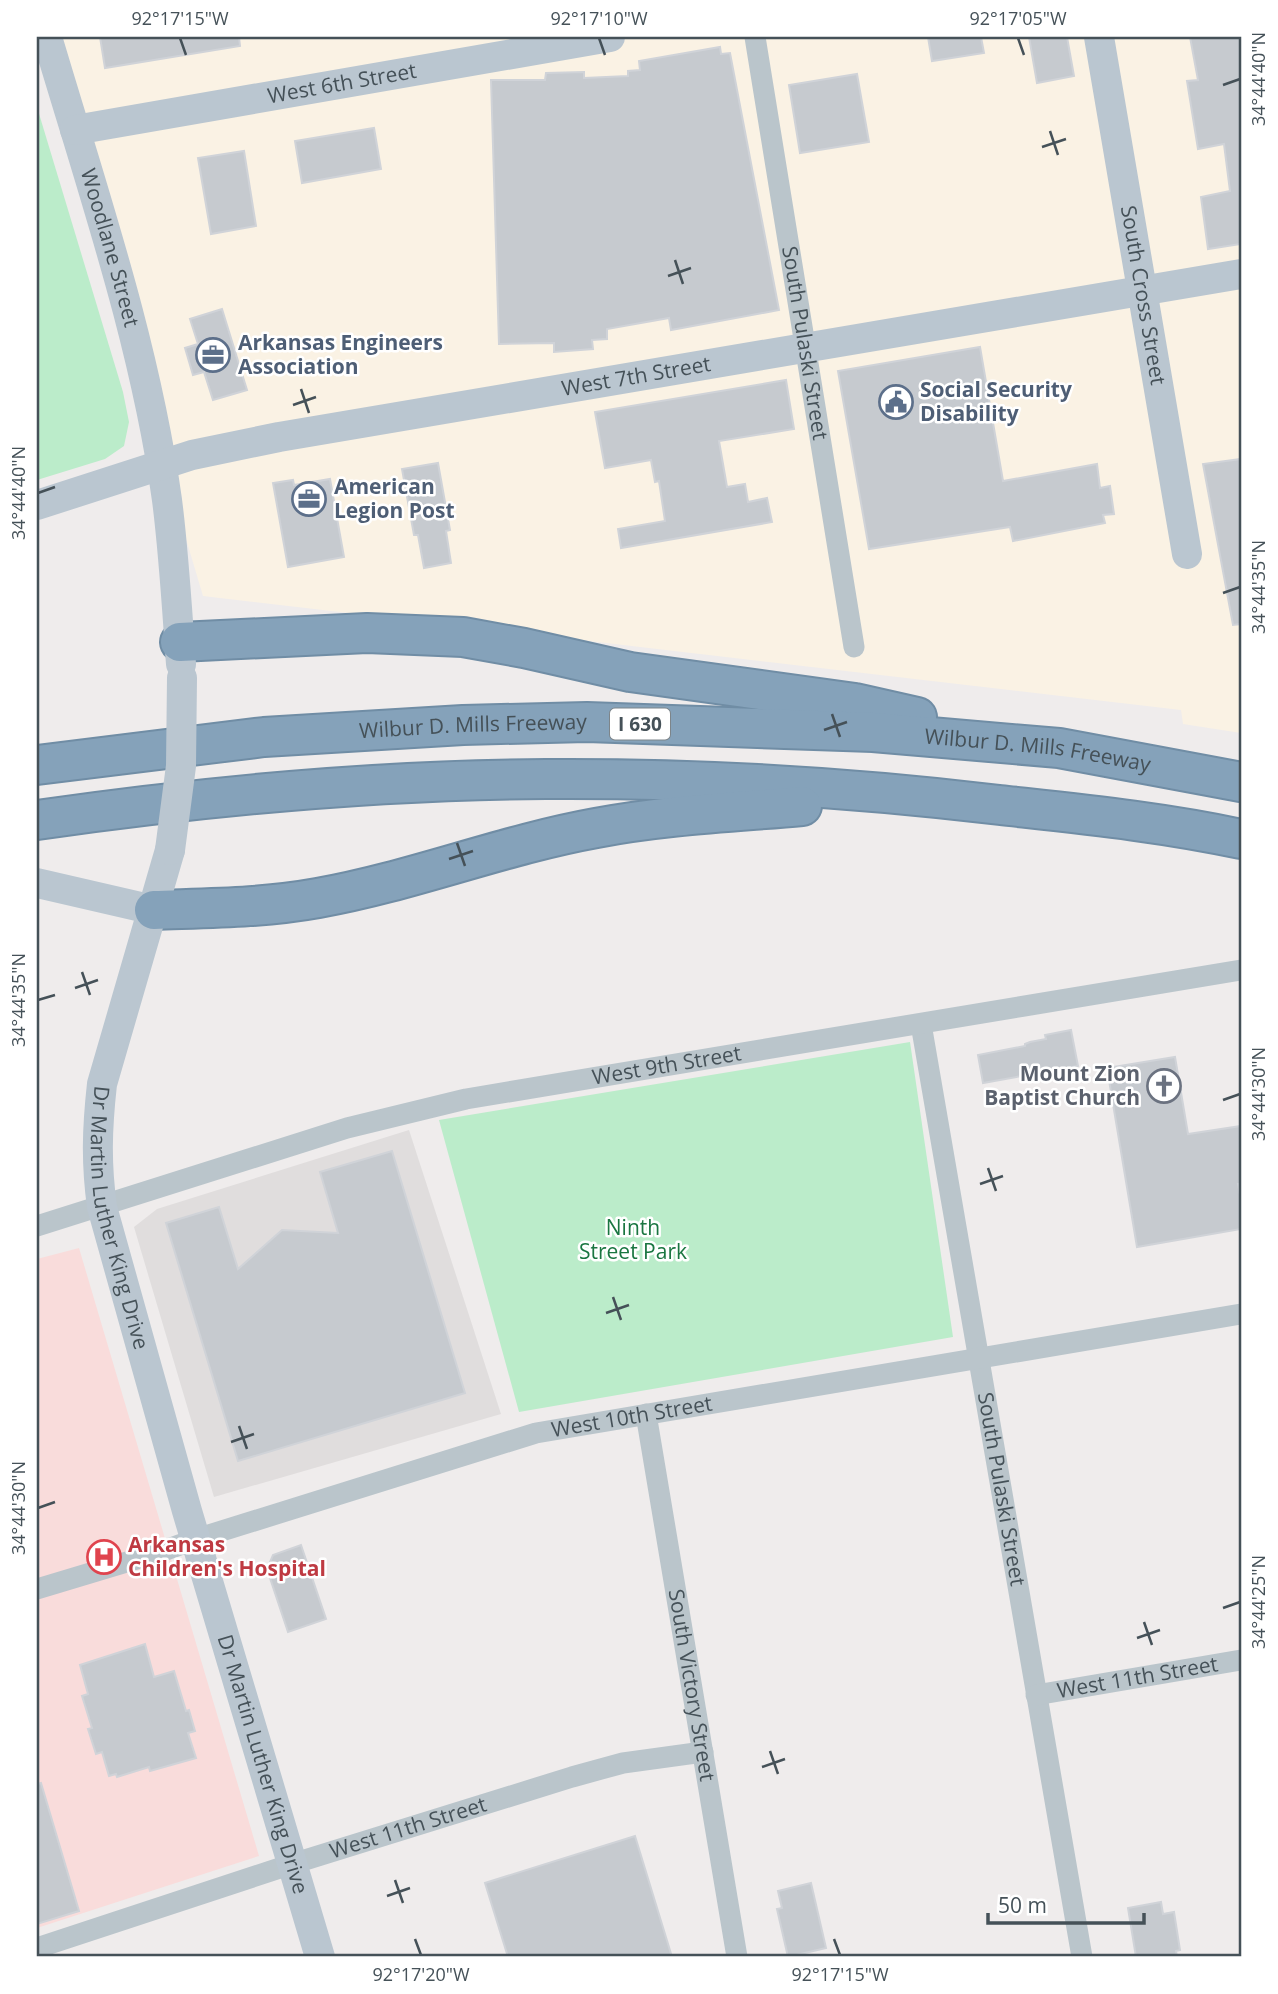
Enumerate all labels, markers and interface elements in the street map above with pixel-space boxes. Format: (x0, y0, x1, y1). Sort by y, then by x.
text: 92°17'15"W (131, 6, 229, 30)
text: 92°17'10"W (550, 6, 648, 30)
text: 92°17'05"W (969, 6, 1067, 30)
text: 34°44'40"N (1246, 32, 1270, 126)
street label: West 6th Street (265, 56, 418, 109)
street label: Woodlane Street (75, 165, 146, 330)
street label: South Cross Street (1115, 203, 1173, 387)
street label: South Pulaski Street (776, 244, 835, 442)
place label: Arkansas Engineers Association (238, 328, 443, 380)
office icon: Arkansas Engineers Association (194, 336, 232, 374)
street label: West 7th Street (559, 349, 713, 402)
place label: Social Security Disability (920, 375, 1072, 427)
public building icon: Social Security Disability (877, 383, 915, 421)
text: 34°44'40"N (6, 446, 30, 540)
place label: American Legion Post (334, 472, 455, 524)
office icon: American Legion Post (290, 480, 328, 518)
text: 34°44'35"N (1246, 540, 1270, 634)
street label: Wilbur D. Mills Freeway (358, 707, 588, 744)
road number: I 630 (610, 708, 670, 740)
street label: Wilbur D. Mills Freeway (923, 721, 1154, 778)
text: 34°44'35"N (6, 953, 30, 1047)
street label: West 9th Street (590, 1038, 743, 1091)
text: 34°44'30"N (1246, 1047, 1270, 1141)
place label: Mount Zion Baptist Church (984, 1059, 1140, 1111)
church icon: Mount Zion Baptist Church (1145, 1067, 1183, 1105)
street label: Dr Martin Luther King Drive (85, 1085, 156, 1353)
park label: Ninth Street Park (579, 1213, 687, 1265)
street label: West 10th Street (549, 1388, 714, 1443)
street label: South Pulaski Street (972, 1390, 1033, 1588)
text: 34°44'30"N (6, 1461, 30, 1555)
place label: Arkansas Children's Hospital (128, 1530, 326, 1582)
hospital icon: Arkansas Children's Hospital (85, 1538, 123, 1576)
text: 34°44'25"N (1246, 1555, 1270, 1649)
street label: South Victory Street (663, 1587, 722, 1783)
street label: Dr Martin Luther King Drive (212, 1631, 315, 1897)
street label: West 11th Street (1055, 1649, 1220, 1704)
street label: West 11th Street (326, 1789, 490, 1865)
scale bar (988, 1882, 1143, 1926)
text: 50 m (998, 1891, 1047, 1919)
text: 92°17'20"W (372, 1962, 470, 1986)
text: 92°17'15"W (791, 1962, 889, 1986)

